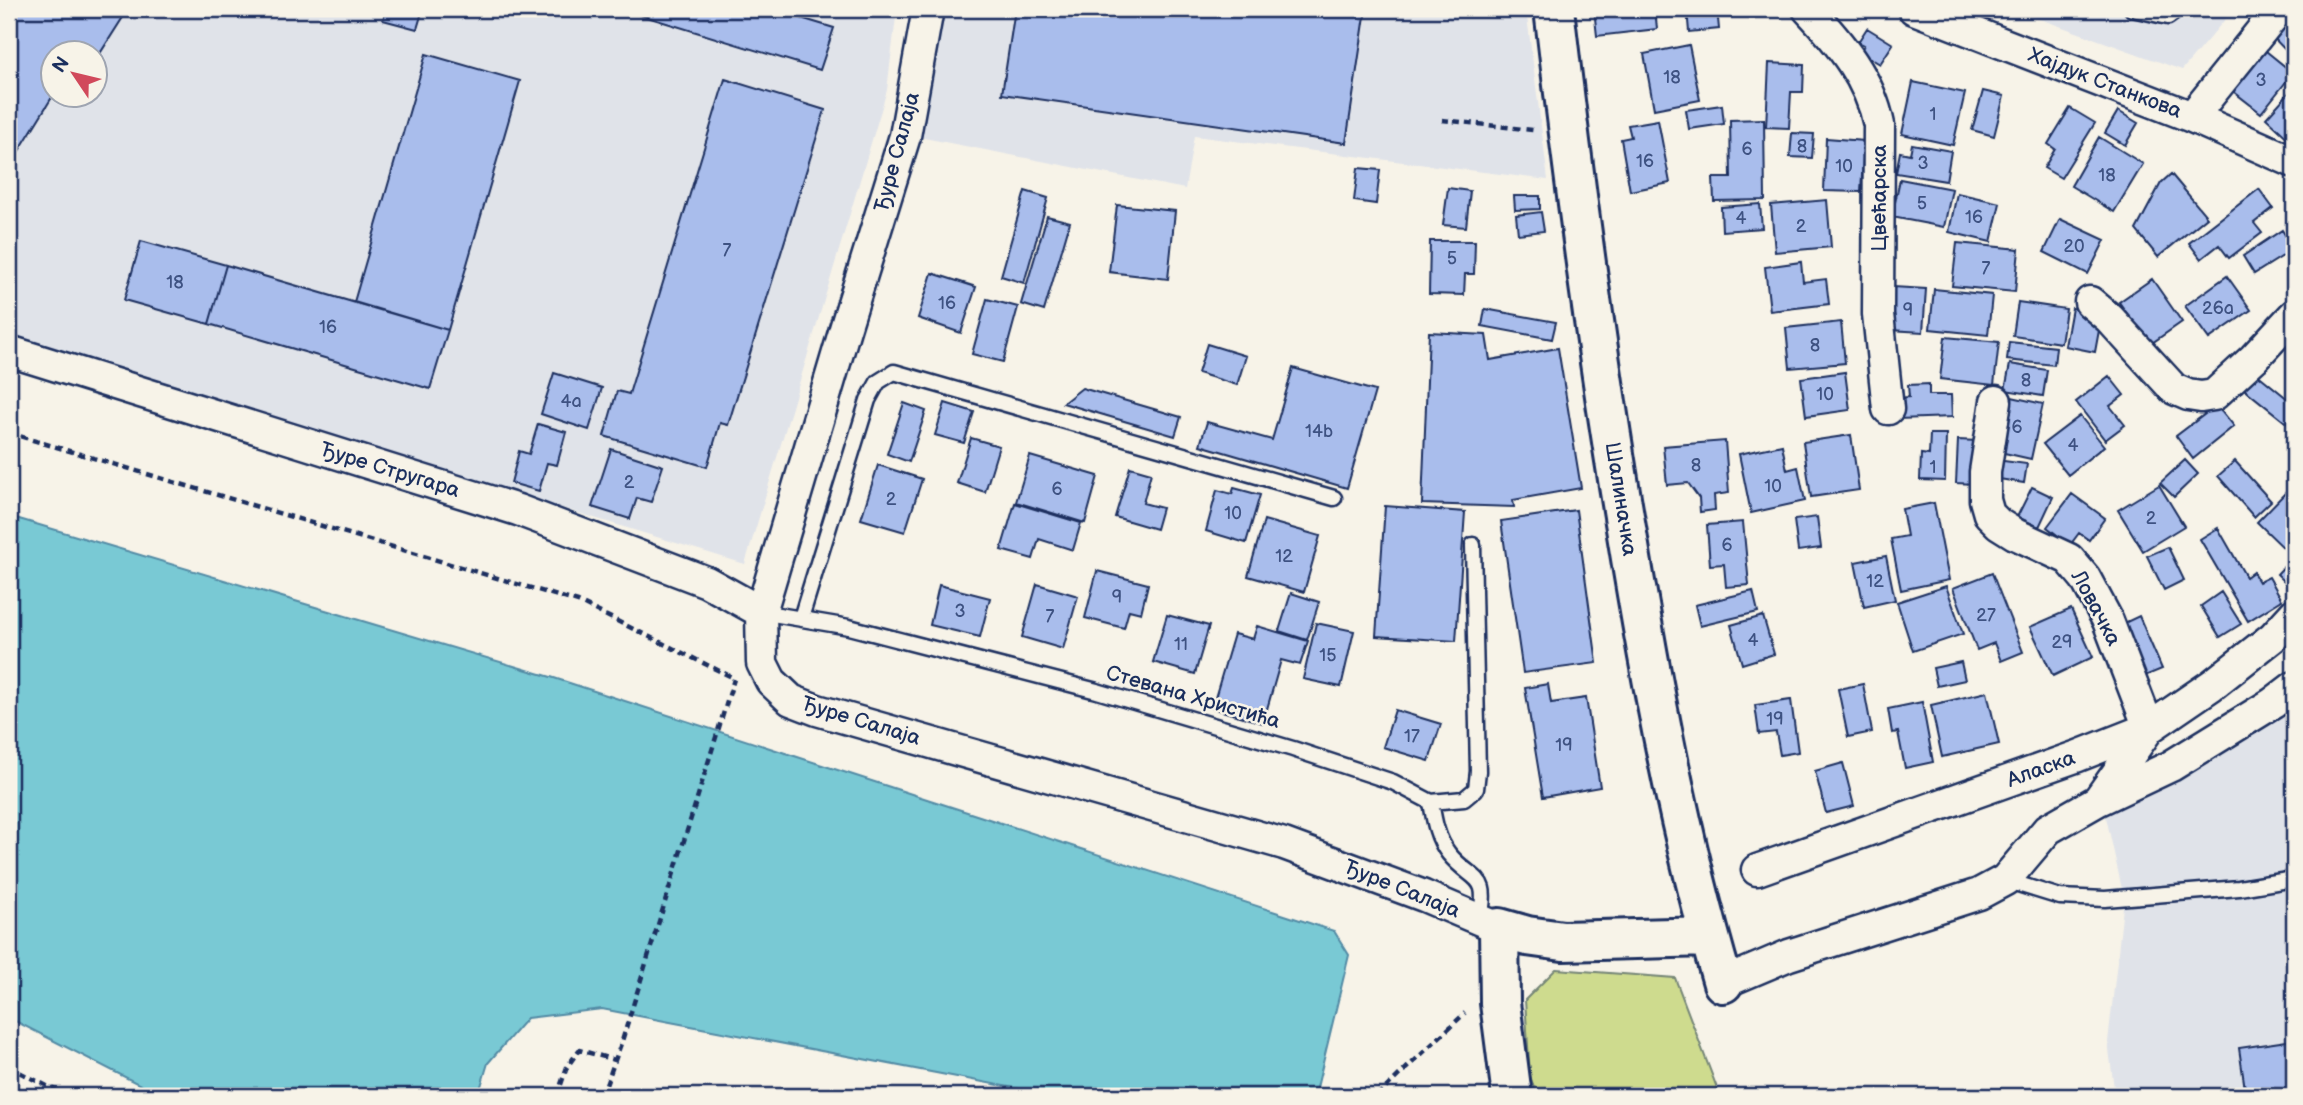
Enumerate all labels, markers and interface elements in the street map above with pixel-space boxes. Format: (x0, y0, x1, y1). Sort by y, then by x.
north arrow (38, 38, 108, 108)
street label: Хајдук Станкова (2025, 42, 2186, 124)
text: N (48, 53, 75, 78)
house number: 18 (1663, 67, 1681, 88)
house number: 3 (2255, 70, 2267, 91)
street label: Ђуре Салаја (869, 89, 925, 215)
house number: 1 (1930, 104, 1936, 125)
house number: 8 (1797, 136, 1807, 157)
house number: 6 (1742, 139, 1753, 160)
street label: Цвећарска (1867, 144, 1892, 252)
house number: 16 (1636, 151, 1654, 172)
house number: 3 (1917, 153, 1929, 174)
house number: 10 (1835, 156, 1853, 177)
house number: 18 (2098, 165, 2116, 186)
house number: 5 (1917, 193, 1927, 214)
house number: 16 (1965, 207, 1983, 228)
house number: 4 (1736, 208, 1747, 229)
house number: 2 (1796, 216, 1807, 237)
house number: 20 (2063, 236, 2085, 257)
house number: 7 (723, 240, 732, 261)
house number: 5 (1447, 248, 1457, 269)
house number: 7 (1982, 258, 1991, 279)
house number: 18 (166, 272, 184, 293)
house number: 16 (938, 293, 956, 314)
house number: 26a (2202, 298, 2234, 319)
house number: 9 (1903, 300, 1913, 321)
house number: 16 (319, 317, 337, 338)
house number: 8 (1810, 335, 1820, 356)
house number: 8 (2021, 370, 2031, 391)
house number: 10 (1816, 384, 1834, 405)
house number: 4a (560, 391, 582, 412)
house number: 6 (2012, 417, 2023, 438)
house number: 14b (1305, 421, 1333, 442)
house number: 4 (2068, 435, 2079, 456)
street label: Ђуре Стругара (317, 437, 463, 503)
street label: Шалиначка (1600, 440, 1642, 558)
house number: 8 (1691, 455, 1701, 476)
house number: 1 (1930, 457, 1936, 478)
house number: 2 (624, 472, 635, 493)
house number: 10 (1764, 476, 1782, 497)
house number: 6 (1052, 479, 1063, 500)
house number: 2 (886, 489, 897, 510)
house number: 10 (1224, 503, 1242, 524)
house number: 2 (2146, 508, 2157, 529)
house number: 6 (1722, 535, 1733, 556)
house number: 12 (1275, 546, 1293, 567)
street label: Ловачка (2065, 565, 2127, 650)
house number: 12 (1866, 571, 1884, 592)
house number: 9 (1112, 587, 1122, 608)
house number: 3 (954, 601, 966, 622)
house number: 27 (1976, 605, 1996, 626)
house number: 7 (1046, 606, 1055, 627)
house number: 4 (1748, 630, 1759, 651)
house number: 29 (2051, 632, 2073, 653)
house number: 11 (1174, 634, 1188, 655)
house number: 15 (1319, 645, 1337, 666)
street label: Стевана Христића (1103, 660, 1284, 734)
street label: Ђуре Салаја (799, 691, 924, 751)
house number: 19 (1766, 709, 1784, 730)
house number: 17 (1404, 726, 1420, 747)
house number: 19 (1555, 735, 1573, 756)
street label: Аласка (2003, 745, 2079, 793)
street label: Ђуре Салаја (1340, 854, 1464, 924)

